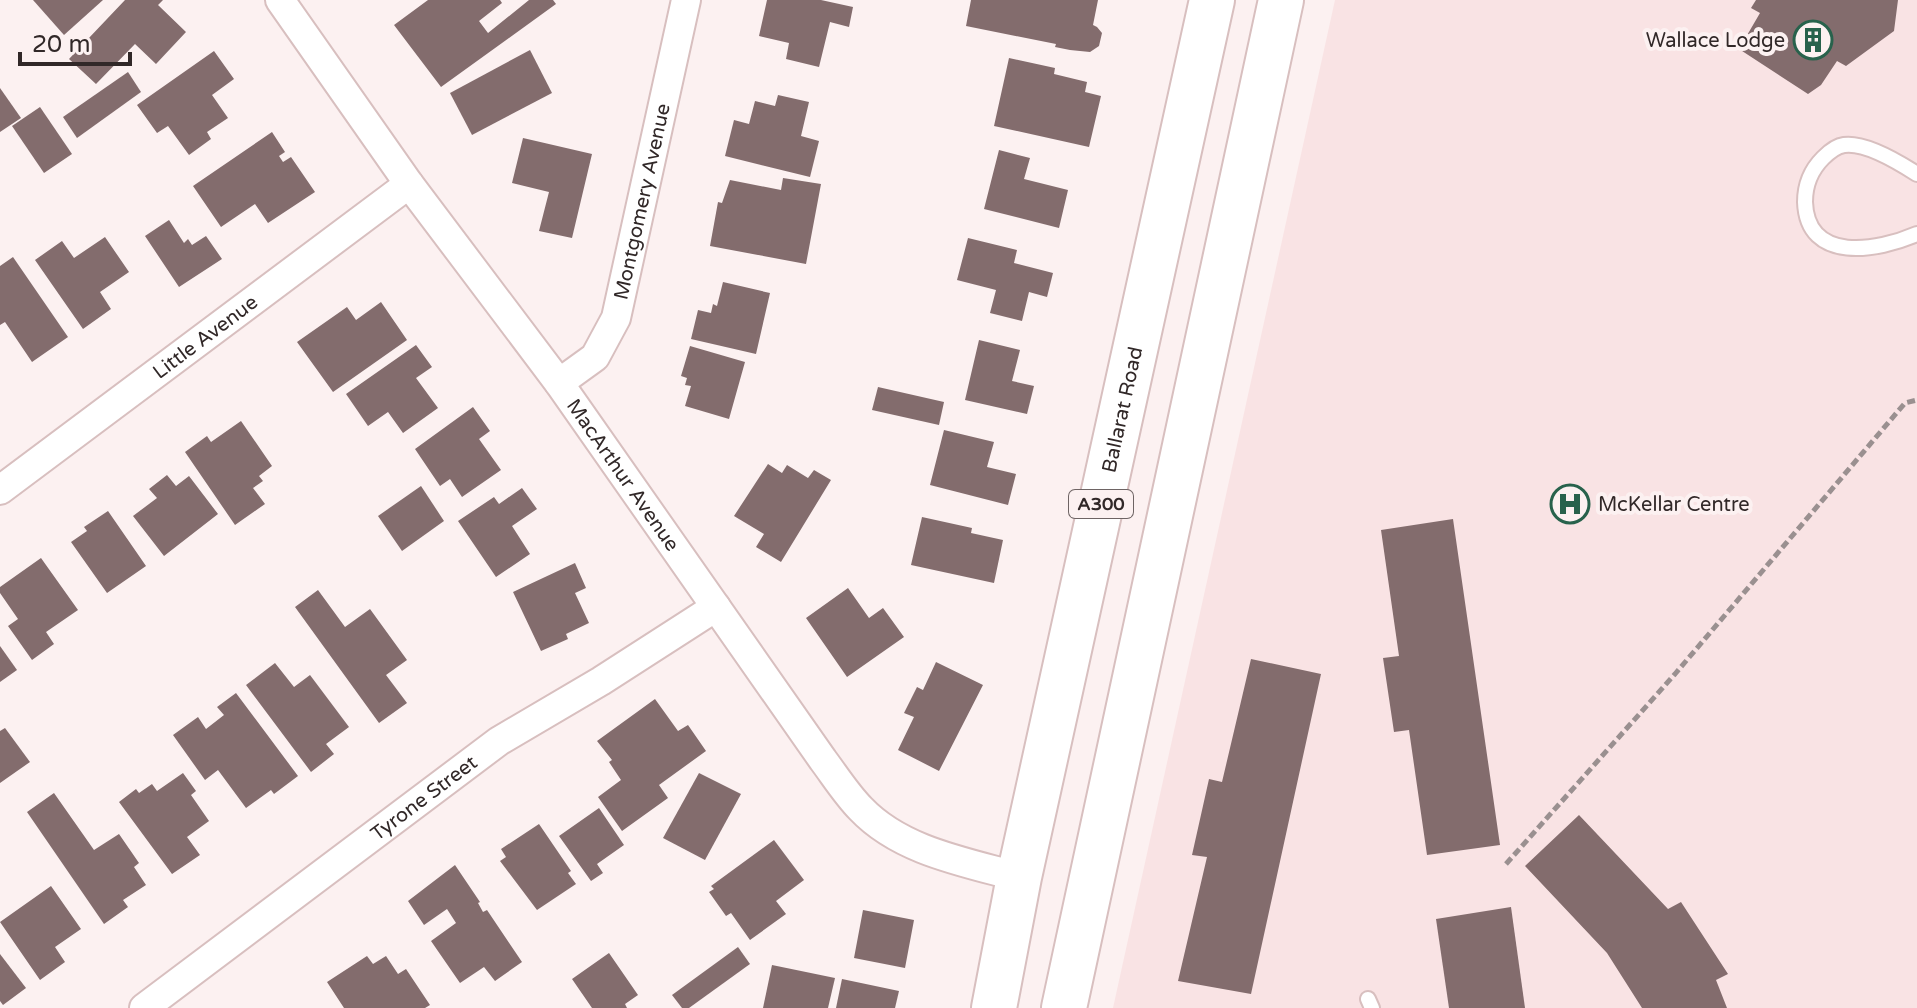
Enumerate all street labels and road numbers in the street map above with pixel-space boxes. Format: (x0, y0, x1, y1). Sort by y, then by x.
street label: Montgomery Avenue (609, 101, 676, 302)
street label: Little Avenue (148, 290, 263, 384)
street label: Ballarat Road (1097, 345, 1148, 475)
street label: MacArthur Avenue (561, 395, 684, 556)
road number: A300 (1069, 490, 1133, 518)
street label: Tyrone Street (366, 750, 483, 846)

